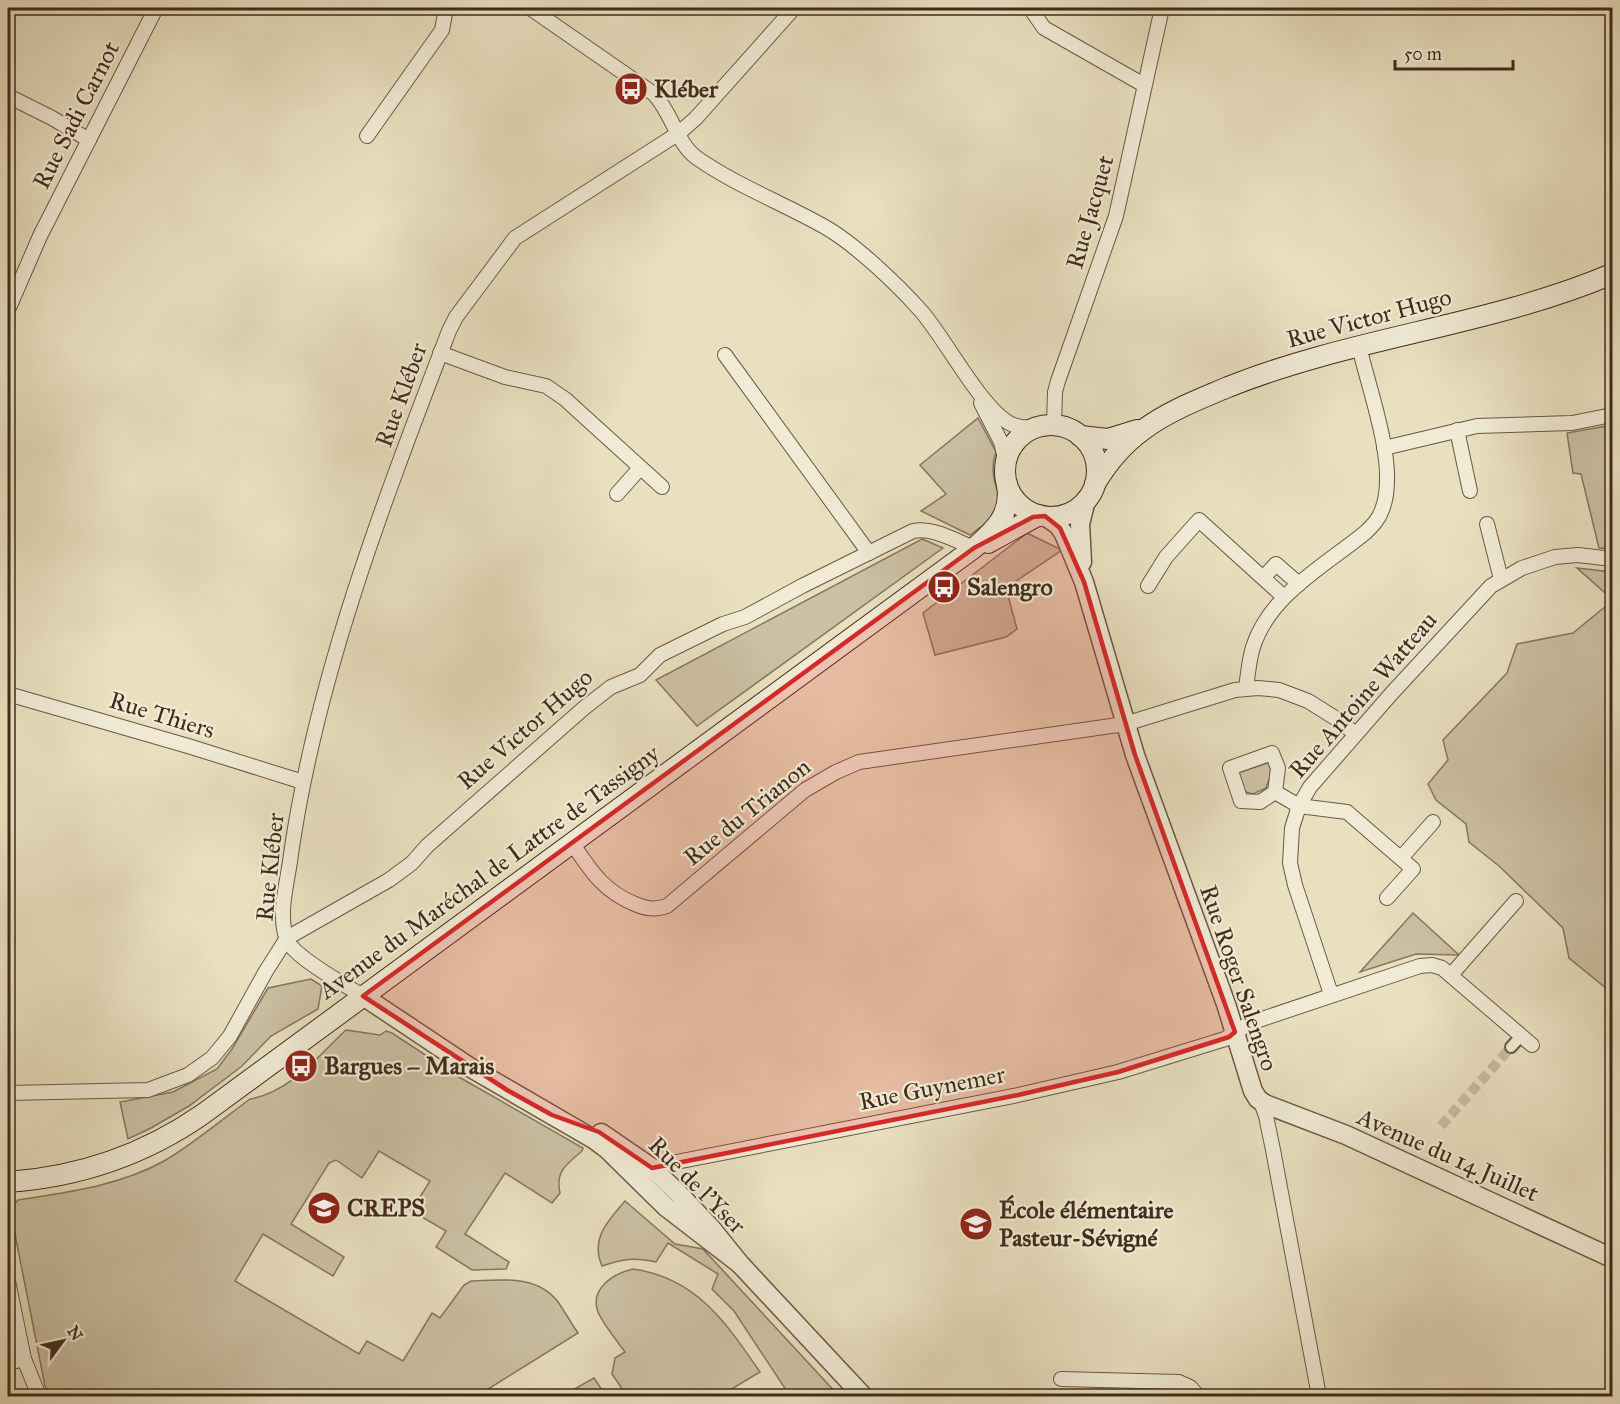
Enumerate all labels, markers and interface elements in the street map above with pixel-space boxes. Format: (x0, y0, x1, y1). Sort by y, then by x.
scale bar (1395, 33, 1514, 71)
street label: Rue Sadi Carnot (26, 36, 126, 194)
text: 50 m (1404, 43, 1442, 65)
bus stop icon: Kléber (613, 71, 649, 107)
place label: Kléber (654, 74, 719, 104)
street label: Rue Jacquet (1059, 151, 1121, 272)
street label: Rue Victor Hugo (1283, 282, 1455, 354)
street label: Rue Kléber (368, 339, 434, 451)
bus stop icon: Salengro (926, 569, 962, 605)
place label: Salengro (967, 572, 1053, 602)
street label: Rue Antoine Watteau (1283, 605, 1444, 784)
street label: Rue Victor Hugo (451, 662, 599, 796)
street label: Rue Thiers (106, 685, 218, 745)
street label: Avenue du Maréchal de Lattre de Tassigny (312, 738, 666, 1006)
street label: Rue du Trianon (678, 752, 816, 872)
street label: Rue Kléber (249, 811, 291, 923)
street label: Rue Roger Salengro (1193, 881, 1285, 1075)
bus stop icon: Bargues – Marais (283, 1048, 319, 1084)
place label: Bargues – Marais (324, 1051, 494, 1081)
street label: Rue Guynemer (856, 1059, 1008, 1117)
street label: Avenue du 14 Juillet (1352, 1101, 1544, 1209)
street label: Rue de l'Yser (642, 1130, 752, 1240)
school or university icon: CREPS (306, 1190, 342, 1226)
place label: CREPS (347, 1193, 425, 1223)
place label: École élémentaire Pasteur-Sévigné (999, 1194, 1174, 1253)
school or university icon: École élémentaire Pasteur-Sévigné (958, 1206, 994, 1242)
north arrow (33, 1311, 93, 1371)
text: N (63, 1322, 87, 1344)

